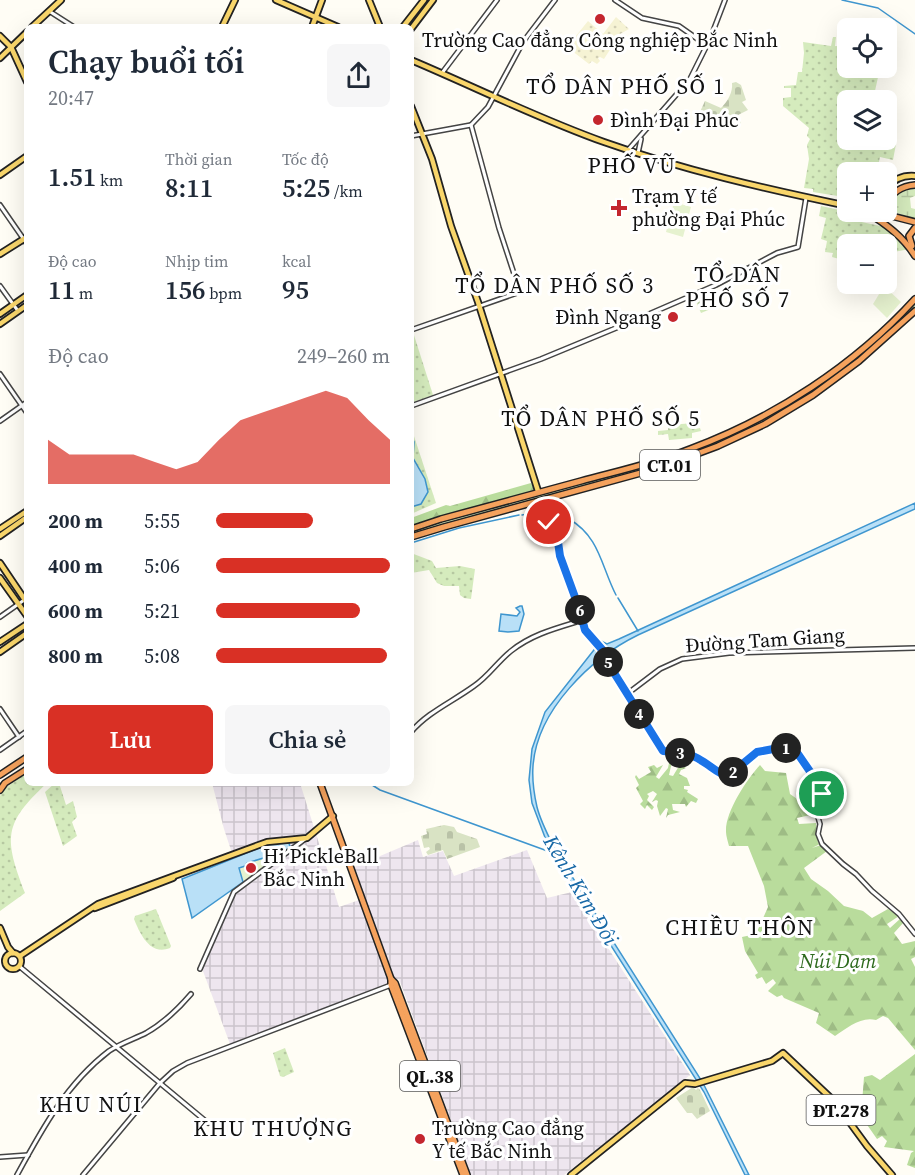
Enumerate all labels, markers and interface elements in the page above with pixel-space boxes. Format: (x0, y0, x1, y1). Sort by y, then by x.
marker: Trường Cao đẳng Công nghiệp Bắc Ninh (593, 12, 607, 26)
map controls (837, 18, 897, 294)
button: locate (837, 18, 897, 78)
place label: Trường Cao đẳng Công nghiệp Bắc Ninh (422, 26, 778, 54)
text: Chạy buổi tối (48, 39, 244, 84)
button: share (327, 44, 390, 107)
district label: TỔ DÂN PHỐ SỐ 1 (526, 71, 726, 101)
text: 20:47 (48, 84, 94, 112)
button: layers (837, 90, 897, 150)
place label: Đình Đại Phúc (610, 106, 739, 134)
marker: Đình Đại Phúc (591, 113, 605, 127)
text: Thời gian (165, 148, 232, 170)
text: Tốc độ (282, 148, 329, 170)
district label: PHỐ VŨ (587, 150, 677, 180)
text: 1.51 (48, 159, 96, 195)
button: + (837, 162, 897, 222)
text: km (96, 169, 123, 191)
text: 8:11 (165, 170, 213, 206)
text: 5:25 (282, 170, 330, 206)
text: /km (330, 180, 363, 202)
place label: Trạm Y tế phường Đại Phúc (632, 182, 785, 233)
marker: Trạm Y tế phường Đại Phúc (610, 199, 628, 217)
button: − (837, 234, 897, 294)
text: Độ cao (48, 250, 97, 272)
text: Nhịp tim (165, 250, 228, 272)
text: kcal (282, 250, 311, 272)
district label: TỔ DÂN PHỐ SỐ 7 (685, 259, 791, 314)
district label: TỔ DÂN PHỐ SỐ 3 (455, 270, 655, 300)
text: 11 (48, 272, 75, 308)
text: 156 (165, 272, 206, 308)
text: 95 (282, 272, 309, 308)
text: m (75, 282, 93, 304)
text: bpm (206, 282, 242, 304)
place label: Đình Ngang (555, 303, 661, 331)
marker: Đình Ngang (666, 310, 680, 324)
text: Độ cao (48, 342, 109, 370)
text: 249–260 m (297, 342, 390, 370)
district label: TỔ DÂN PHỐ SỐ 5 (501, 403, 701, 433)
road number: CT.01 (640, 450, 700, 480)
pin (523, 496, 574, 547)
icon: check (532, 505, 565, 538)
text: 200 m (48, 507, 103, 535)
text: 5:55 (144, 507, 180, 535)
text: 400 m (48, 552, 103, 580)
text: 5:06 (144, 552, 180, 580)
pin: 6 (565, 595, 595, 625)
text: 600 m (48, 597, 103, 625)
text: 5:21 (144, 597, 180, 625)
text: 6 (576, 599, 584, 621)
street label: Đường Tam Giang (684, 620, 846, 660)
text: 800 m (48, 642, 103, 670)
text: 5:08 (144, 642, 180, 670)
pin: 5 (593, 647, 623, 677)
text: 5 (604, 651, 612, 673)
pin: 4 (624, 699, 654, 729)
text: 4 (635, 703, 643, 725)
button: Lưu (48, 705, 213, 774)
button: Chia sẻ (225, 705, 390, 774)
pin: 1 (771, 733, 801, 763)
text: 1 (782, 737, 790, 759)
pin: 3 (665, 738, 695, 768)
text: 3 (676, 742, 684, 764)
pin: 2 (718, 757, 748, 787)
text: 2 (729, 761, 737, 783)
pin (796, 768, 847, 819)
icon: arrive (805, 777, 838, 810)
water label: Kênh Kim Đôi (536, 829, 626, 951)
place label: Hi PickleBall Bắc Ninh (263, 842, 378, 893)
marker: Hi PickleBall Bắc Ninh (244, 861, 258, 875)
district label: CHIỀU THÔN (665, 912, 815, 942)
park label: Núi Dạm (799, 947, 877, 975)
road number: QL.38 (400, 1061, 460, 1091)
district label: KHU NÚI (39, 1089, 143, 1119)
road number: ĐT.278 (806, 1095, 876, 1125)
district label: KHU THƯỢNG (193, 1113, 353, 1143)
place label: Trường Cao đẳng Y tế Bắc Ninh (432, 1114, 584, 1165)
marker: Trường Cao đẳng Y tế Bắc Ninh (413, 1132, 427, 1146)

